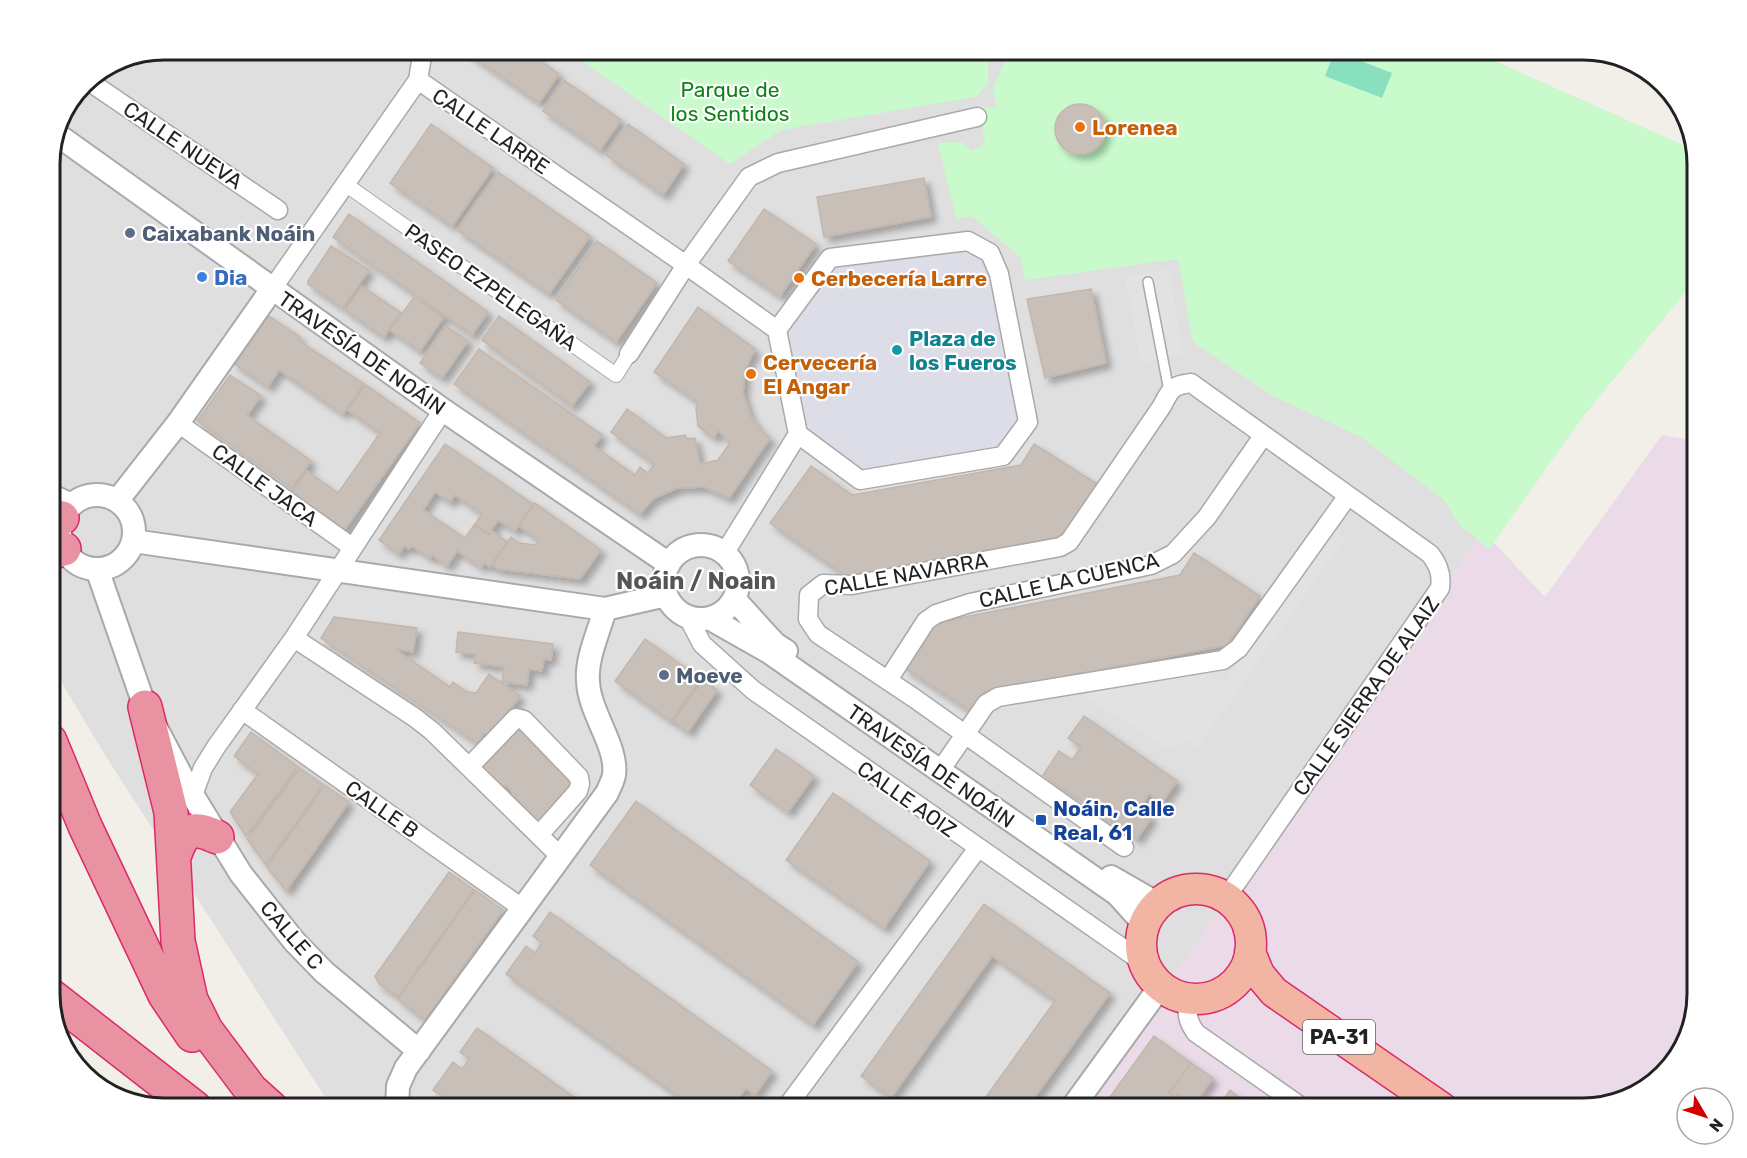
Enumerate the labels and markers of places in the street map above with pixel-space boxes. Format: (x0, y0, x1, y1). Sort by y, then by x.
place label: Lorenea (1092, 115, 1178, 140)
marker: Lorenea (1073, 120, 1087, 134)
place label: Caixabank Noáin (142, 221, 315, 246)
marker: Caixabank Noáin (123, 226, 137, 240)
place label: Dia (214, 265, 247, 290)
place label: Cerbecería Larre (811, 266, 987, 291)
marker: Dia (195, 270, 209, 284)
marker: Cerbecería Larre (792, 271, 806, 285)
place label: Plaza de los Fueros (909, 326, 1017, 375)
marker: Plaza de los Fueros (890, 343, 904, 357)
place label: Cervecería El Angar (763, 350, 877, 399)
marker: Cervecería El Angar (744, 367, 758, 381)
place label: Moeve (676, 663, 743, 688)
marker: Moeve (657, 668, 671, 682)
place label: Noáin, Calle Real, 61 (1053, 796, 1175, 845)
marker: Noáin, Calle Real, 61 (1034, 813, 1048, 827)

